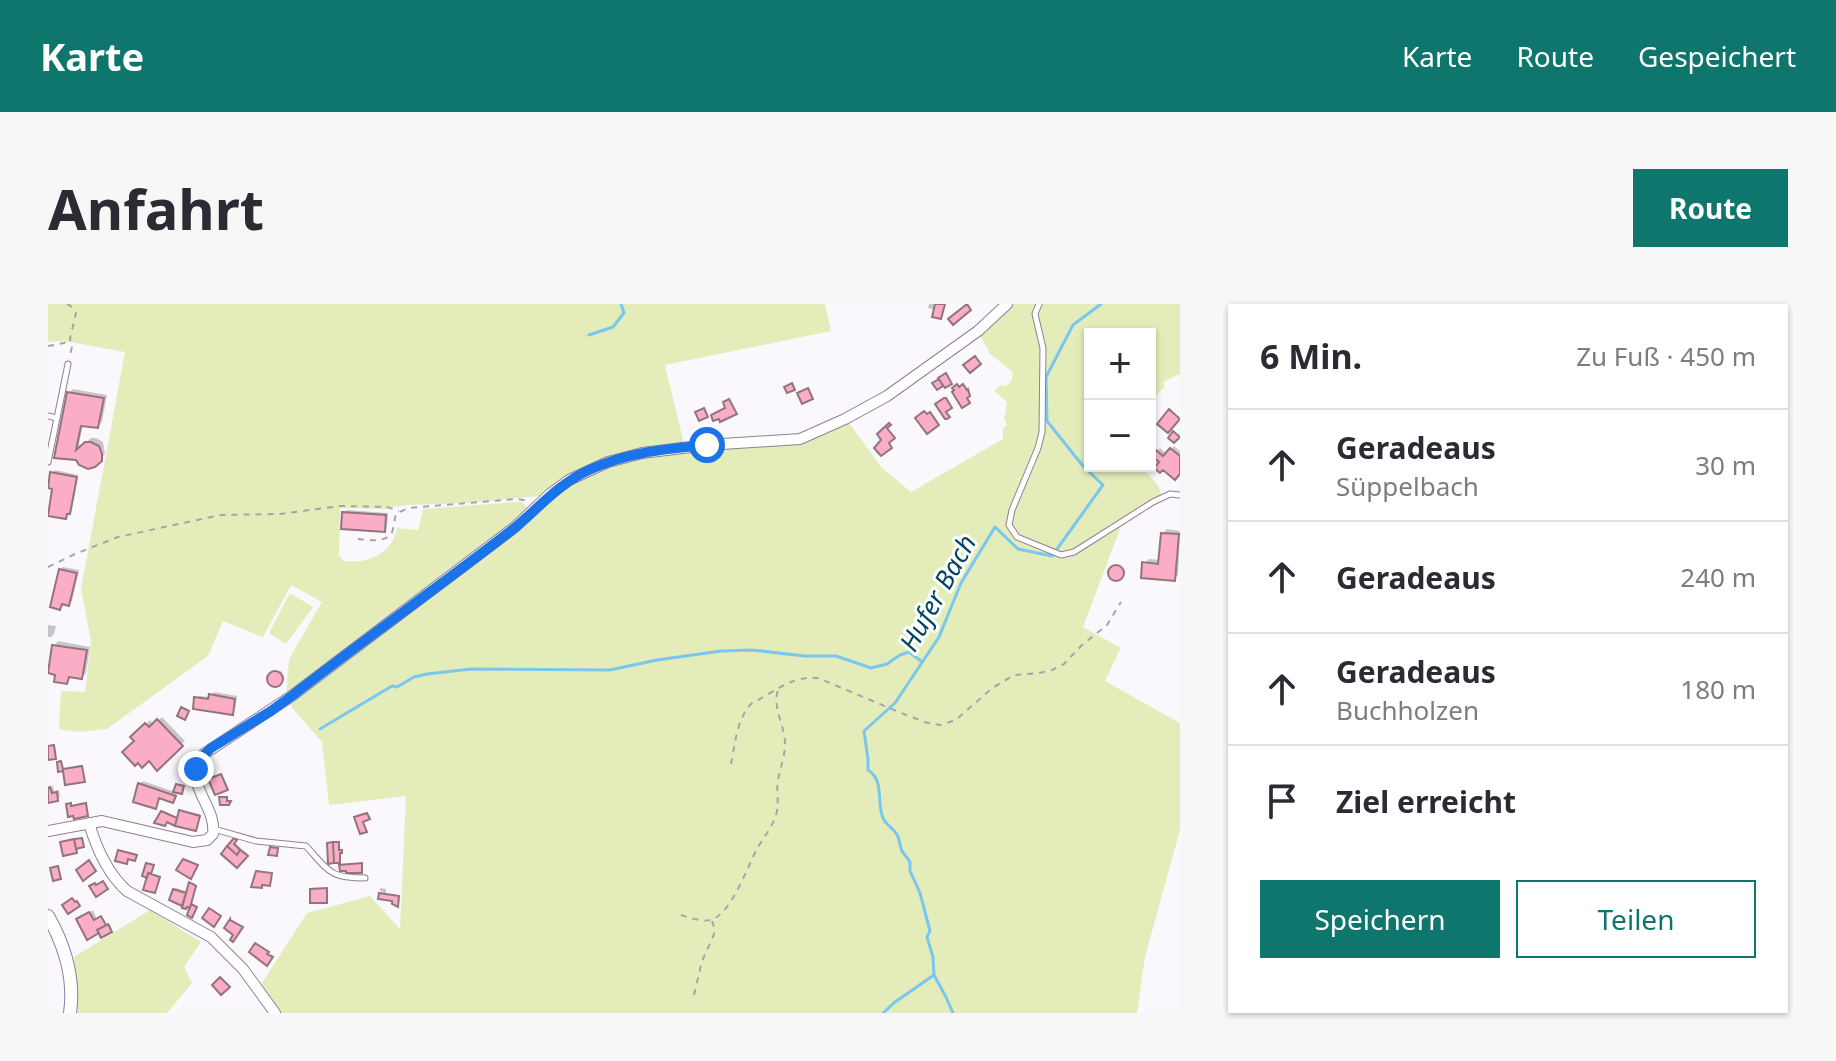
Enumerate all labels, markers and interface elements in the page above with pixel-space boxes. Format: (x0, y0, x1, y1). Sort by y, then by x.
text: Karte (40, 30, 144, 82)
text: Karte (1402, 37, 1472, 75)
text: Route (1516, 37, 1594, 75)
text: Gespeichert (1638, 37, 1796, 75)
button: Route (1633, 169, 1788, 247)
text: Anfahrt (48, 170, 264, 246)
map controls (1084, 328, 1156, 472)
button: + (1084, 328, 1156, 400)
text: 6 Min. (1260, 333, 1362, 379)
text: Zu Fuß · 450 m (1576, 338, 1756, 374)
button: − (1084, 400, 1156, 472)
route start (689, 427, 725, 463)
text: Geradeaus (1336, 427, 1496, 468)
icon: ahead (1260, 443, 1304, 487)
text: 30 m (1695, 447, 1756, 483)
text: Süppelbach (1336, 468, 1479, 504)
water label: Hufer Bach (890, 528, 984, 657)
icon: ahead (1260, 555, 1304, 599)
text: Geradeaus (1336, 557, 1496, 598)
text: 240 m (1680, 559, 1756, 595)
text: Geradeaus (1336, 651, 1496, 692)
icon: ahead (1260, 667, 1304, 711)
text: 180 m (1680, 671, 1756, 707)
text: Buchholzen (1336, 692, 1479, 728)
route end (178, 751, 214, 787)
icon: arrive (1260, 779, 1304, 823)
text: Ziel erreicht (1336, 781, 1516, 822)
button: Speichern (1260, 880, 1500, 958)
button: Teilen (1516, 880, 1756, 958)

